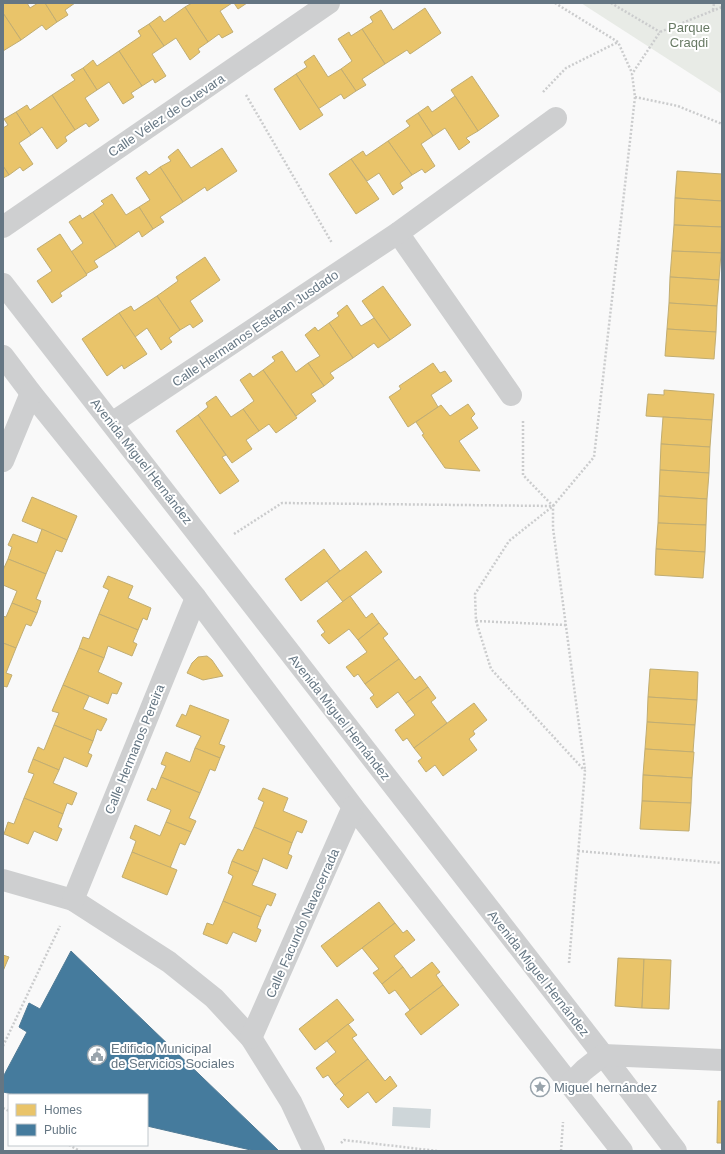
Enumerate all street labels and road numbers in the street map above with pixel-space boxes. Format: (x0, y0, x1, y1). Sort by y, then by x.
street label: Calle Vélez de Guevara (105, 70, 228, 160)
street label: Calle Hermanos Esteban Jusdado (169, 267, 341, 390)
street label: Avenida Miguel Hernández (88, 395, 195, 527)
street label: Avenida Miguel Hernández (286, 651, 393, 783)
street label: Calle Hermanos Pereira (102, 681, 168, 816)
street label: Calle Facundo Navacerrada (263, 846, 343, 1000)
street label: Avenida Miguel Hernández (485, 907, 592, 1039)

